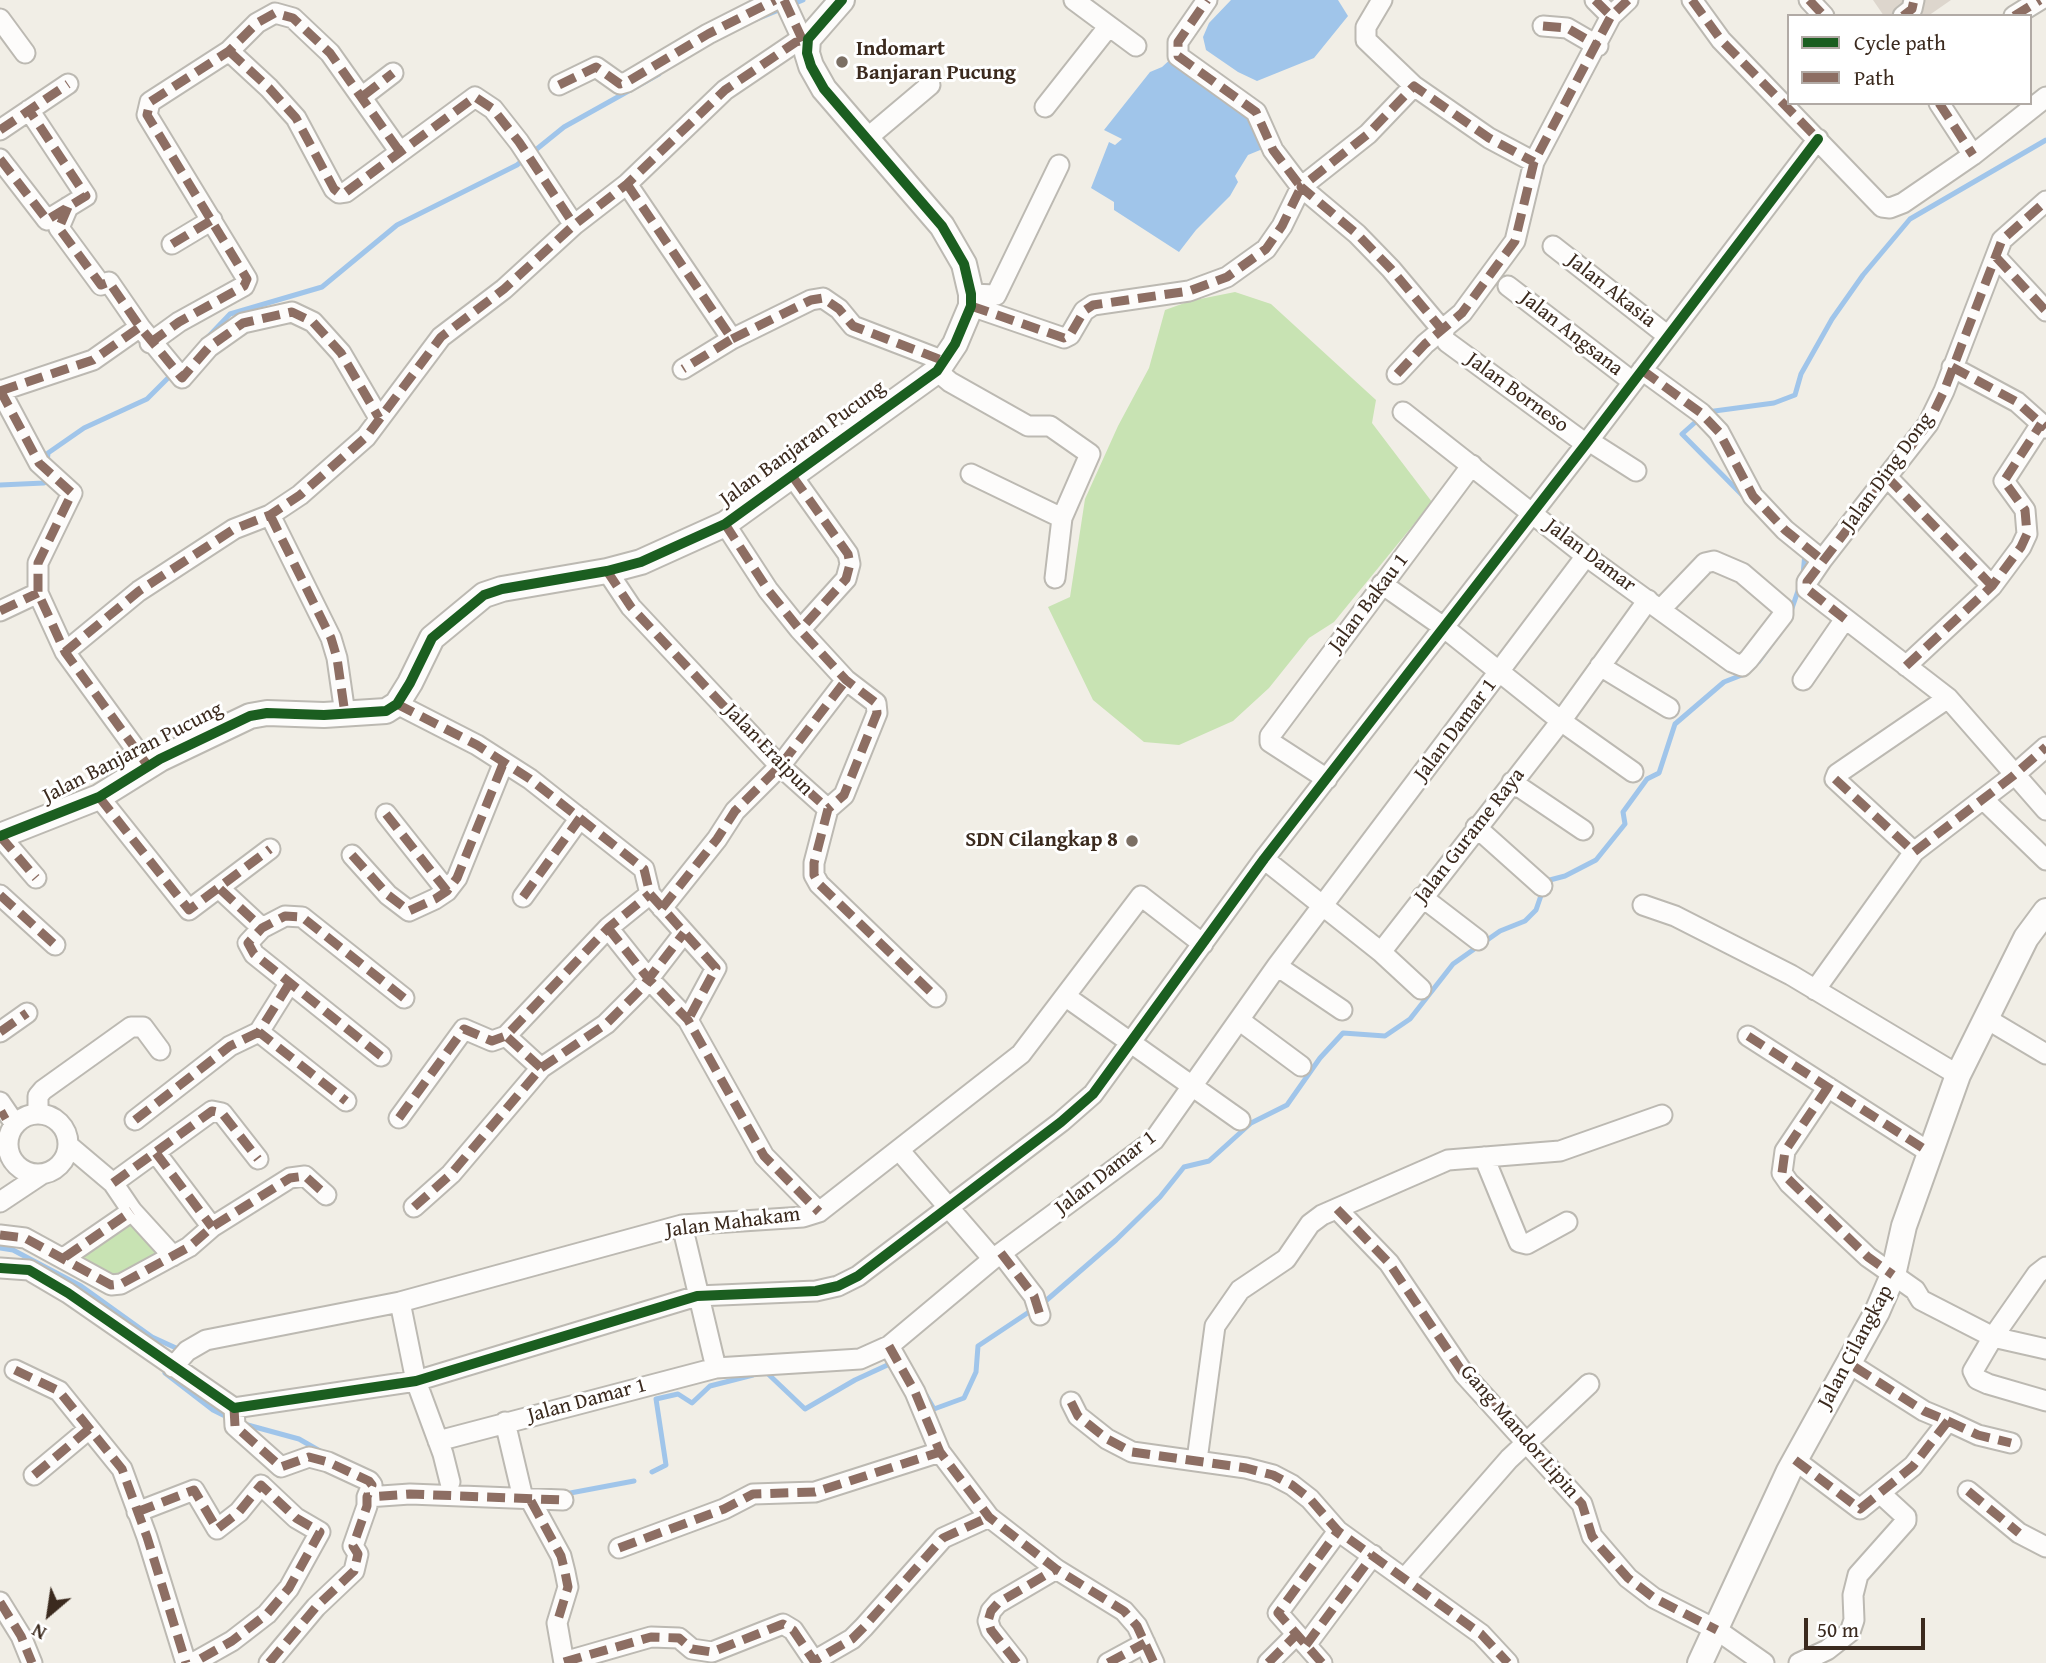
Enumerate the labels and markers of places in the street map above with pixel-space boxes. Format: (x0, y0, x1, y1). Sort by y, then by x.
place label: Indomart Banjaran Pucung (856, 37, 1016, 87)
marker: Indomart Banjaran Pucung (834, 54, 850, 70)
place label: SDN Cilangkap 8 (965, 828, 1118, 854)
marker: SDN Cilangkap 8 (1124, 833, 1140, 849)

